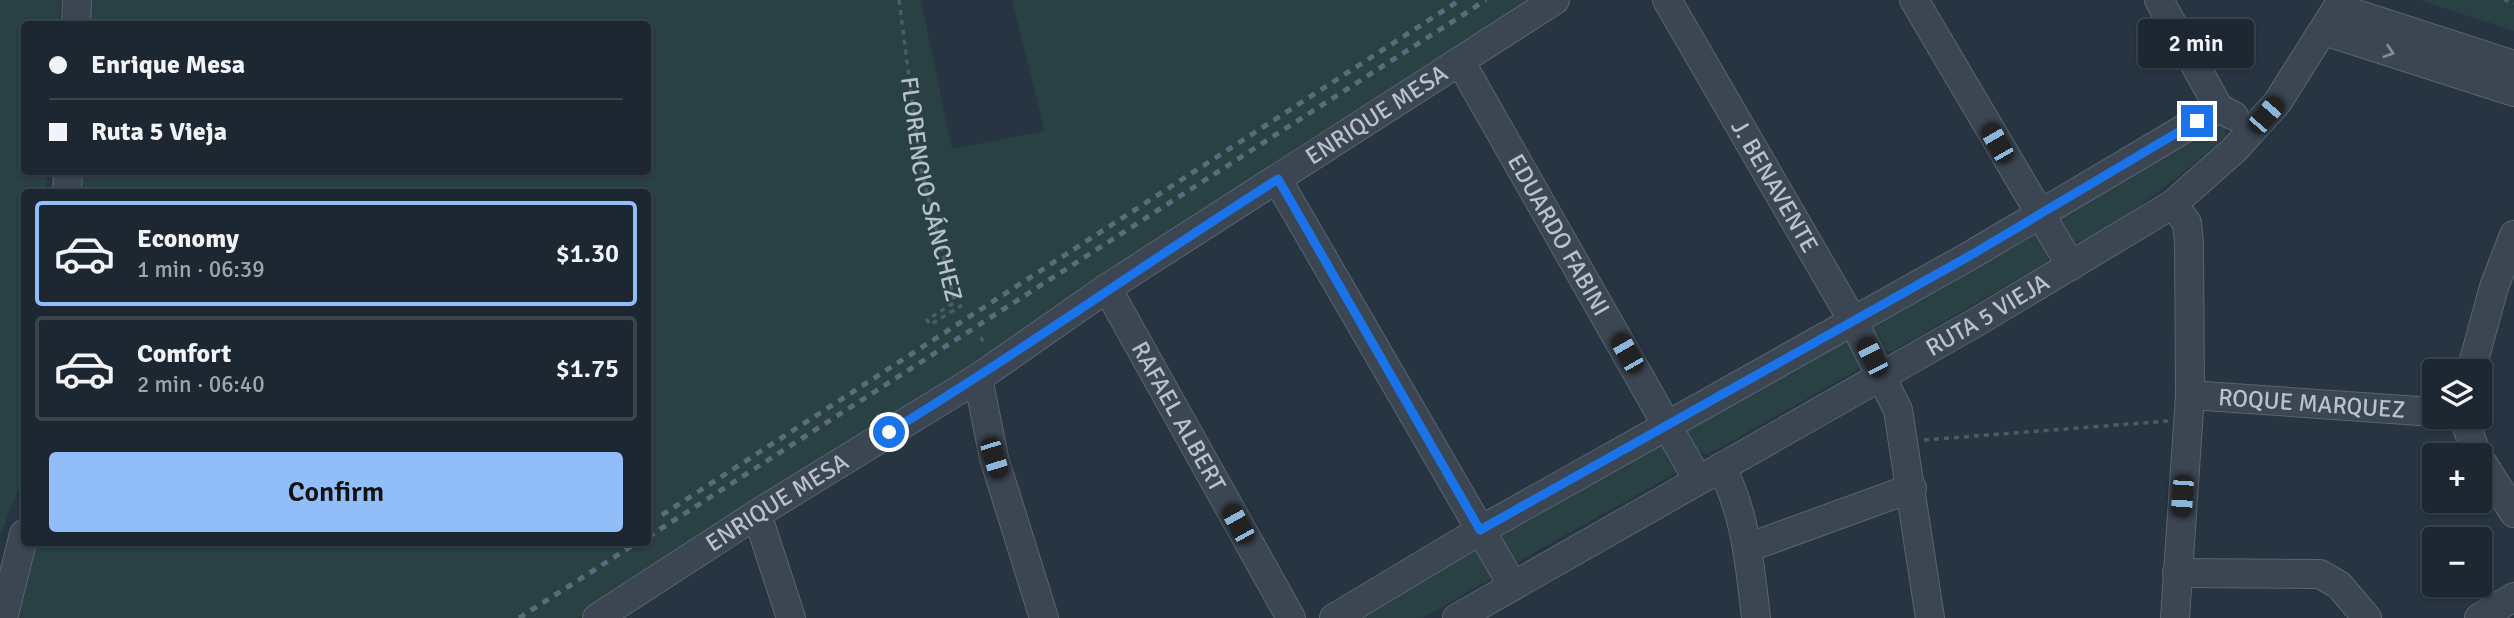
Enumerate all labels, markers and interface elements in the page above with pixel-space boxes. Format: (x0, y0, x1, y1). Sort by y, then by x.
callout: 2 min (2139, 19, 2255, 68)
text: 2 min (2168, 29, 2224, 58)
one-way arrow (2383, 44, 2395, 58)
text: Enrique Mesa (91, 49, 245, 81)
street label: ENRIQUE MESA (1300, 58, 1453, 171)
street label: FLORENCIO SÁNCHEZ (894, 75, 969, 305)
car (2245, 92, 2288, 138)
route end (2181, 105, 2213, 137)
street label: J. BENAVENTE (1725, 114, 1825, 258)
text: Ruta 5 Vieja (91, 116, 227, 148)
car (1978, 120, 2017, 166)
street label: EDUARDO FABINI (1501, 149, 1617, 321)
icon: car (53, 222, 116, 285)
text: Economy (137, 223, 239, 255)
text: $1.30 (556, 238, 619, 270)
text: 1 min · 06:39 (137, 255, 265, 284)
street label: RUTA 5 VIEJA (1920, 267, 2055, 363)
car (1608, 330, 1647, 376)
car (1854, 334, 1891, 380)
street label: RAFAEL ALBERT (1125, 336, 1232, 497)
icon: car (53, 337, 116, 400)
text: Comfort (137, 338, 231, 370)
text: $1.75 (556, 353, 619, 385)
map controls (2422, 359, 2492, 597)
button: layers (2422, 359, 2492, 429)
text: 2 min · 06:40 (137, 370, 265, 399)
street label: ROQUE MARQUEZ (2217, 382, 2406, 425)
route start (873, 416, 905, 448)
car (978, 435, 1011, 481)
button: + (2422, 443, 2492, 513)
street label: ENRIQUE MESA (700, 446, 854, 558)
button: Confirm (49, 452, 623, 532)
car (2171, 474, 2194, 518)
car (1219, 501, 1258, 547)
button: − (2422, 527, 2492, 597)

